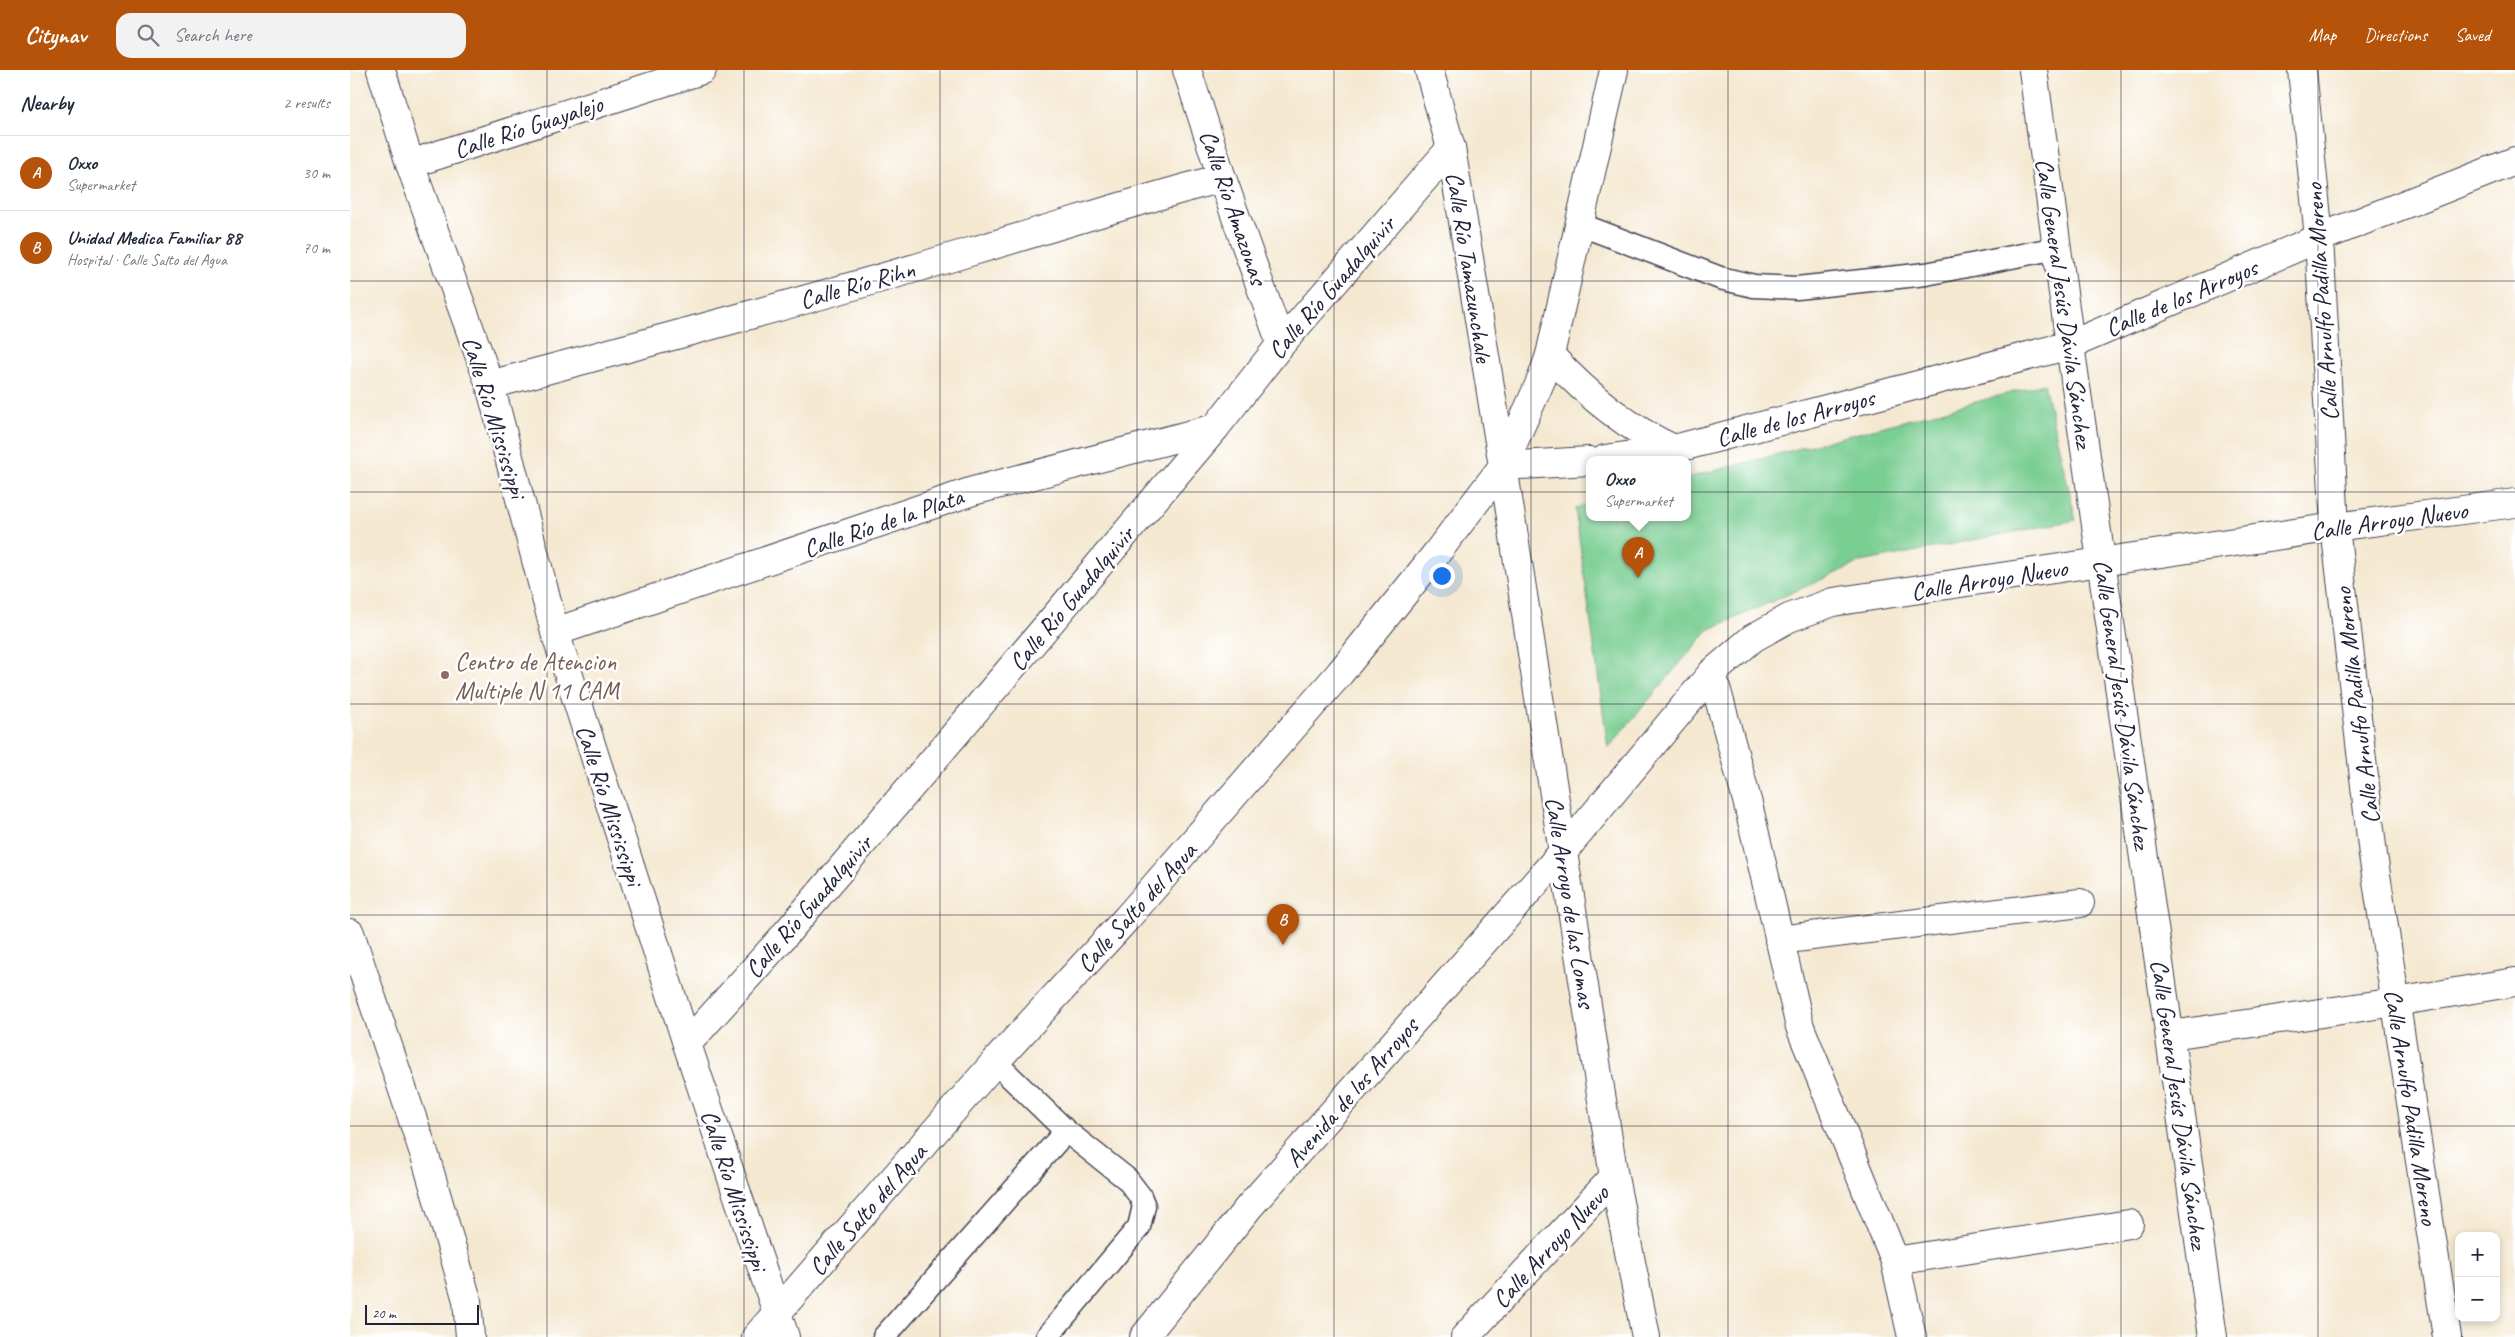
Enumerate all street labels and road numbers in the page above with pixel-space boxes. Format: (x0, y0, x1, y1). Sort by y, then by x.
street label: Calle Río Guayalejo (450, 88, 608, 166)
street label: Calle Río Amazonas (1192, 126, 1275, 291)
street label: Calle General Jesús Dávila Sánchez (2028, 156, 2101, 453)
street label: Calle Río Tamazunchale (1438, 170, 1500, 366)
street label: Calle Arnulfo Padilla Moreno (2298, 181, 2346, 422)
street label: Calle Río Guadalquivir (1261, 208, 1404, 366)
street label: Calle de los Arroyos (2100, 251, 2265, 344)
street label: Calle Río Rihn (796, 253, 919, 317)
street label: Calle Río Mississippi (454, 333, 535, 505)
street label: Calle de los Arroyos (1713, 381, 1880, 454)
street label: Calle Río de la Plata (799, 480, 969, 565)
street label: Calle Arroyo Nuevo (2309, 494, 2471, 548)
street label: Calle Río Guadalquivir (1002, 518, 1143, 678)
street label: Calle Arroyo Nuevo (1909, 552, 2071, 608)
street label: Calle General Jesús Dávila Sánchez (2086, 557, 2159, 854)
street label: Calle Arnulfo Padilla Moreno (2326, 585, 2387, 826)
street label: Calle Río Mississippi (568, 721, 651, 893)
street label: Calle Arroyo de las Lomas (1538, 794, 1603, 1012)
street label: Calle Río Guadalquivir (738, 827, 881, 985)
street label: Calle Salto del Agua (1070, 834, 1205, 980)
street label: Calle General Jesús Dávila Sánchez (2143, 957, 2216, 1254)
street label: Calle Arnulfo Padilla Moreno (2377, 987, 2446, 1228)
street label: Avenida de los Arroyos (1278, 1010, 1427, 1174)
street label: Calle Río Mississippi (693, 1106, 776, 1278)
street label: Calle Salto del Agua (802, 1135, 935, 1282)
street label: Calle Arroyo Nuevo (1485, 1177, 1617, 1315)

